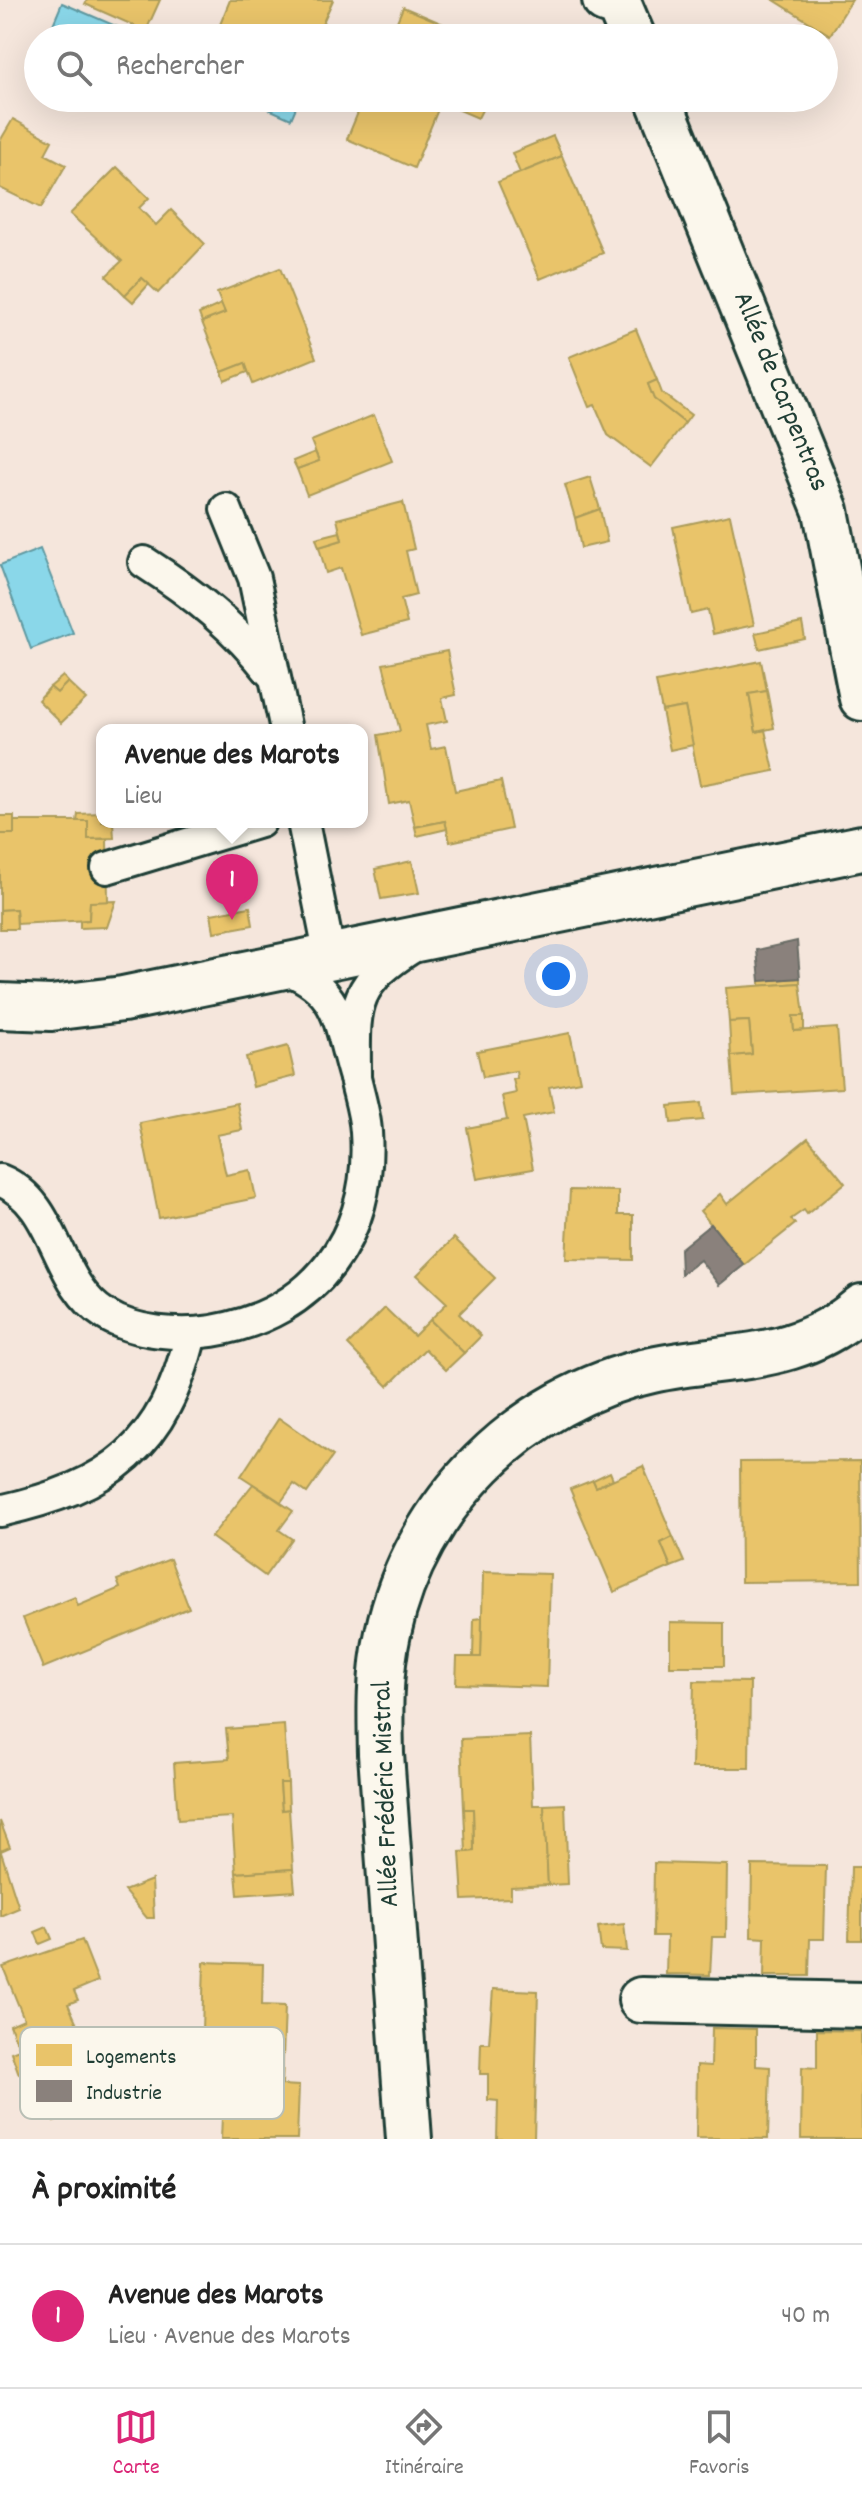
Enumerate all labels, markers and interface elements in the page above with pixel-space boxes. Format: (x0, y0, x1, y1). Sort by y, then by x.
search box (24, 24, 838, 112)
icon: search (52, 46, 96, 90)
text: Rechercher (116, 47, 244, 90)
street label: Allée de Carpentras (721, 286, 837, 498)
popup (96, 724, 368, 828)
text: Avenue des Marots (124, 736, 340, 779)
text: Lieu (124, 779, 162, 816)
pin: 1 (206, 854, 258, 920)
your location (536, 956, 576, 996)
street label: Allée Frédéric Mistral (364, 1680, 412, 1908)
legend (20, 2027, 284, 2119)
text: Logements (86, 2043, 176, 2074)
text: Industrie (86, 2079, 162, 2110)
text: À proximité (32, 2167, 176, 2216)
text: Avenue des Marots (108, 2276, 324, 2319)
text: 1 (55, 2298, 61, 2335)
text: 40 m (781, 2298, 830, 2335)
text: Lieu · Avenue des Marots (108, 2319, 351, 2356)
tab: Carte (113, 2405, 160, 2484)
tab: Itinéraire (385, 2405, 464, 2484)
tab: Favoris (689, 2405, 749, 2484)

